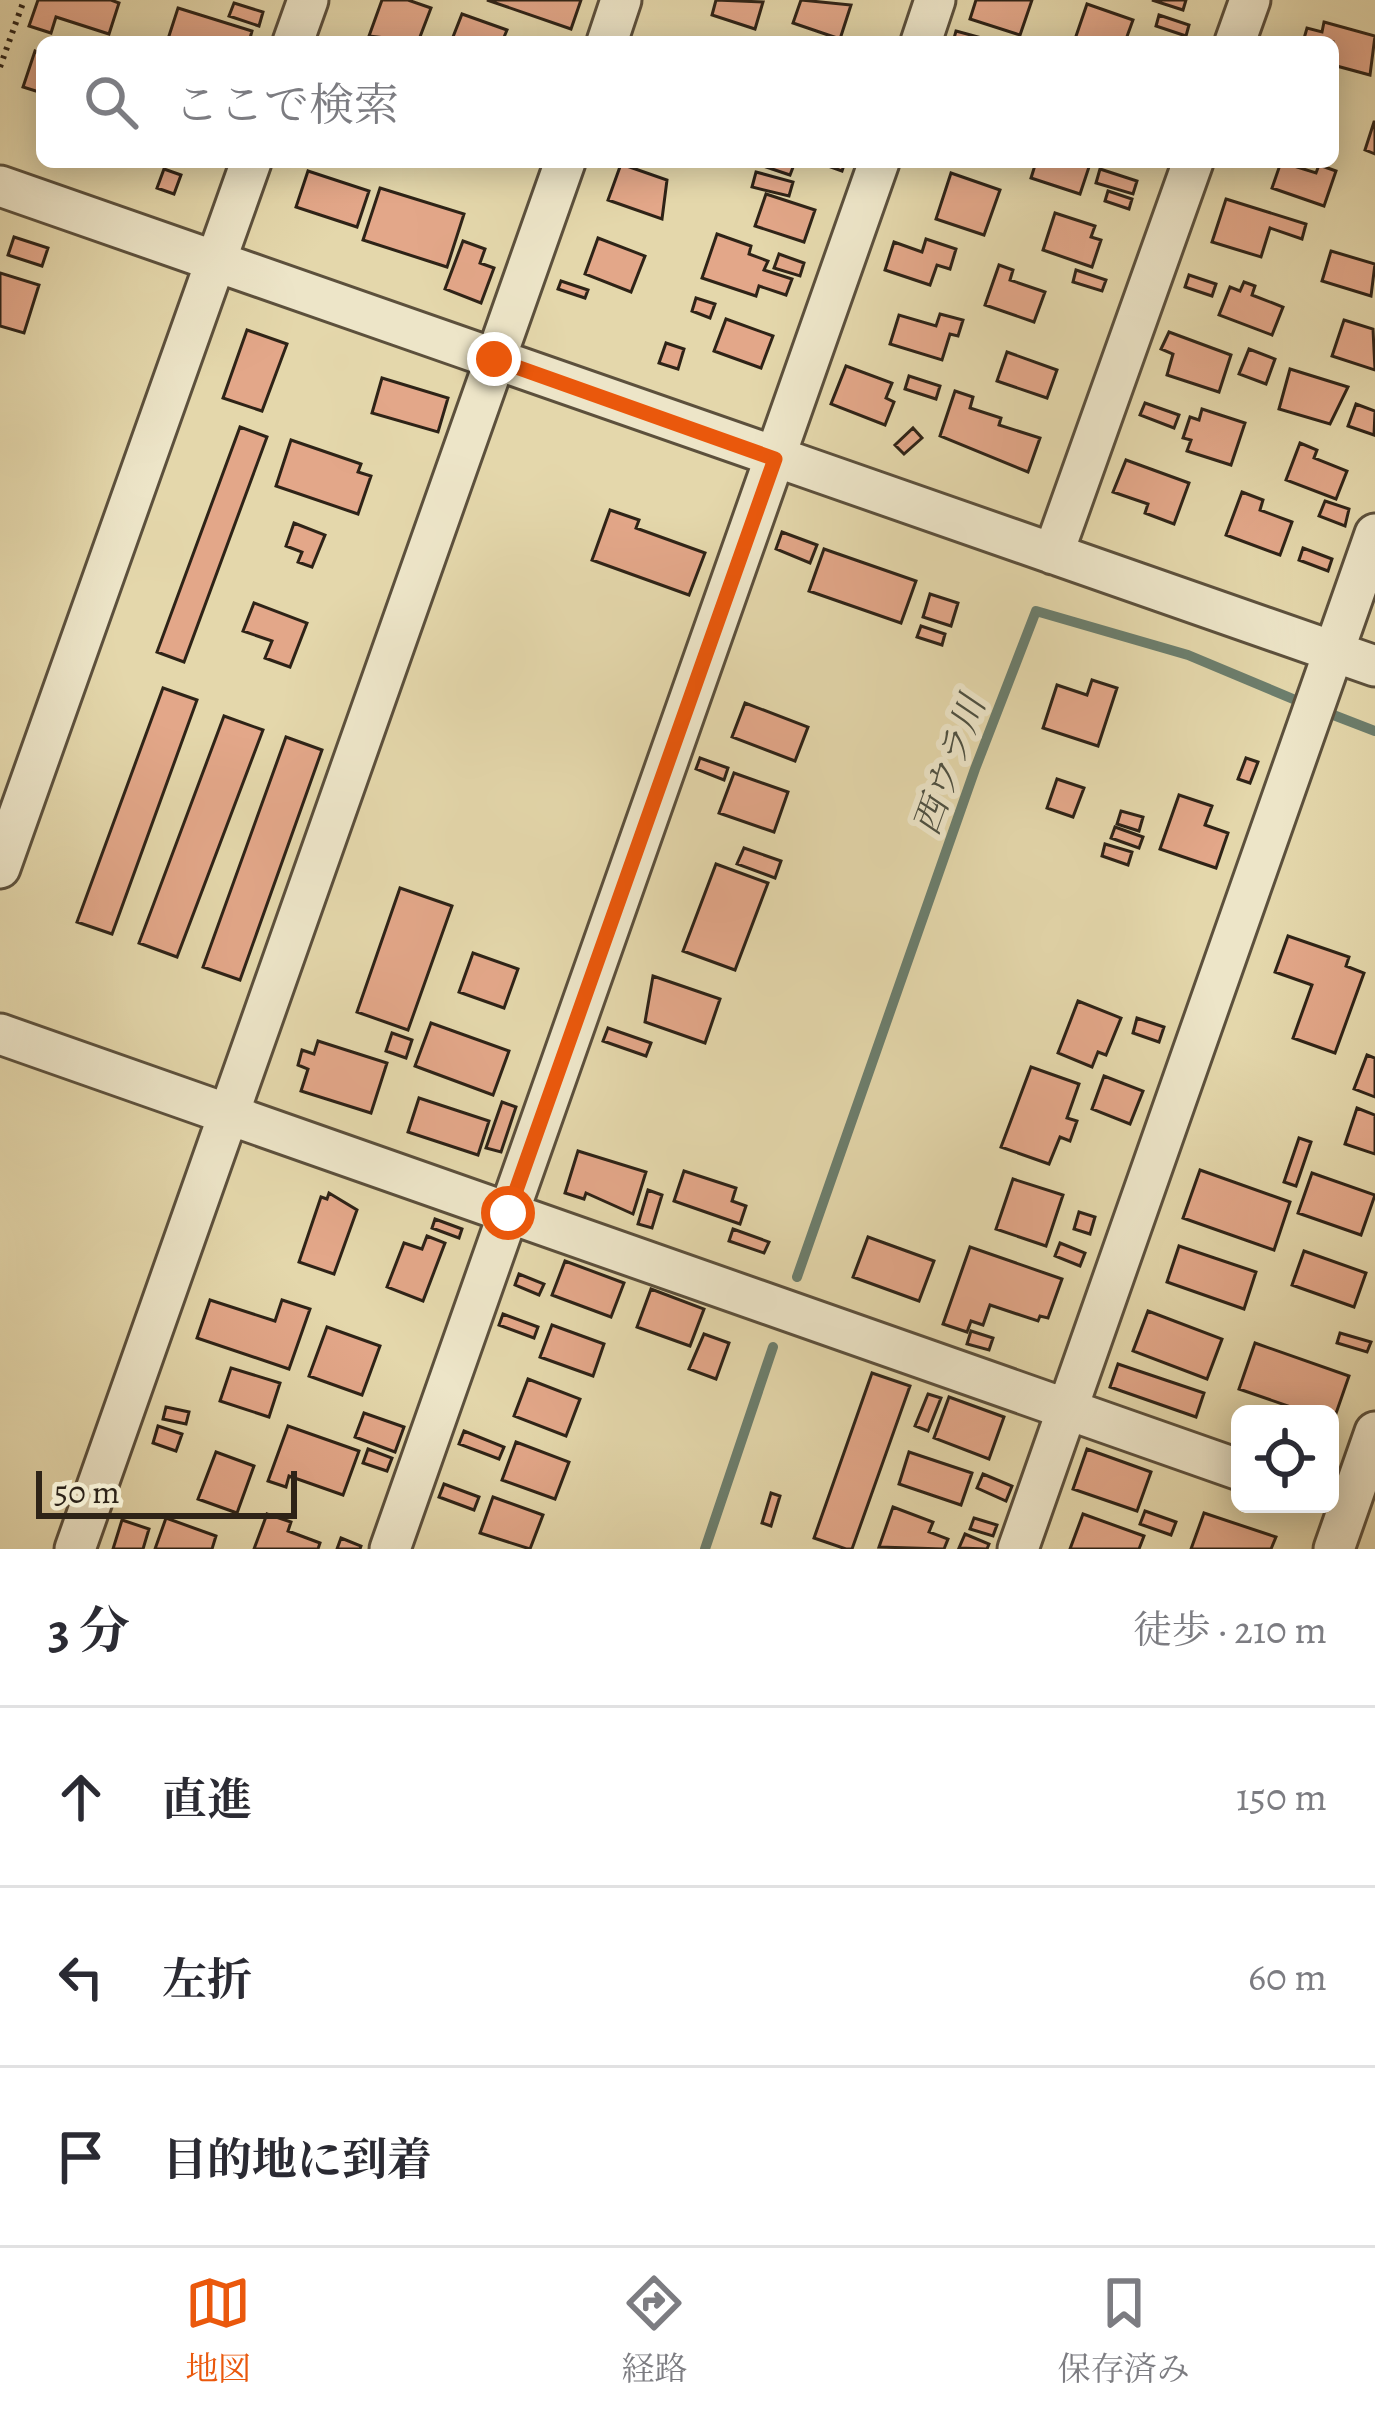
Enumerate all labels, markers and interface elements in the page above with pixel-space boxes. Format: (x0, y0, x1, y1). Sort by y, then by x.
search box (36, 36, 1339, 168)
icon: search (78, 69, 144, 135)
text: ここで検索 (174, 74, 399, 136)
route end (467, 332, 521, 386)
water label: 西ウラ川 (901, 685, 998, 841)
route start (481, 1186, 535, 1240)
map controls (1231, 1405, 1339, 1513)
button: locate (1231, 1405, 1339, 1513)
scale bar (36, 1465, 297, 1518)
text: 50 m (54, 1469, 120, 1514)
text: 3 分 (48, 1596, 130, 1666)
text: 徒歩 · 210 m (1133, 1603, 1327, 1656)
icon: ahead (48, 1764, 114, 1830)
text: 直進 (162, 1769, 252, 1831)
text: 150 m (1236, 1770, 1327, 1823)
icon: left (48, 1944, 114, 2010)
text: 左折 (162, 1949, 252, 2011)
text: 60 m (1248, 1950, 1327, 2003)
icon: arrive (48, 2124, 114, 2190)
text: 目的地に到着 (162, 2129, 432, 2191)
tab: 地図 (185, 2270, 251, 2391)
tab: 経路 (621, 2270, 687, 2391)
tab: 保存済み (1058, 2270, 1190, 2391)

